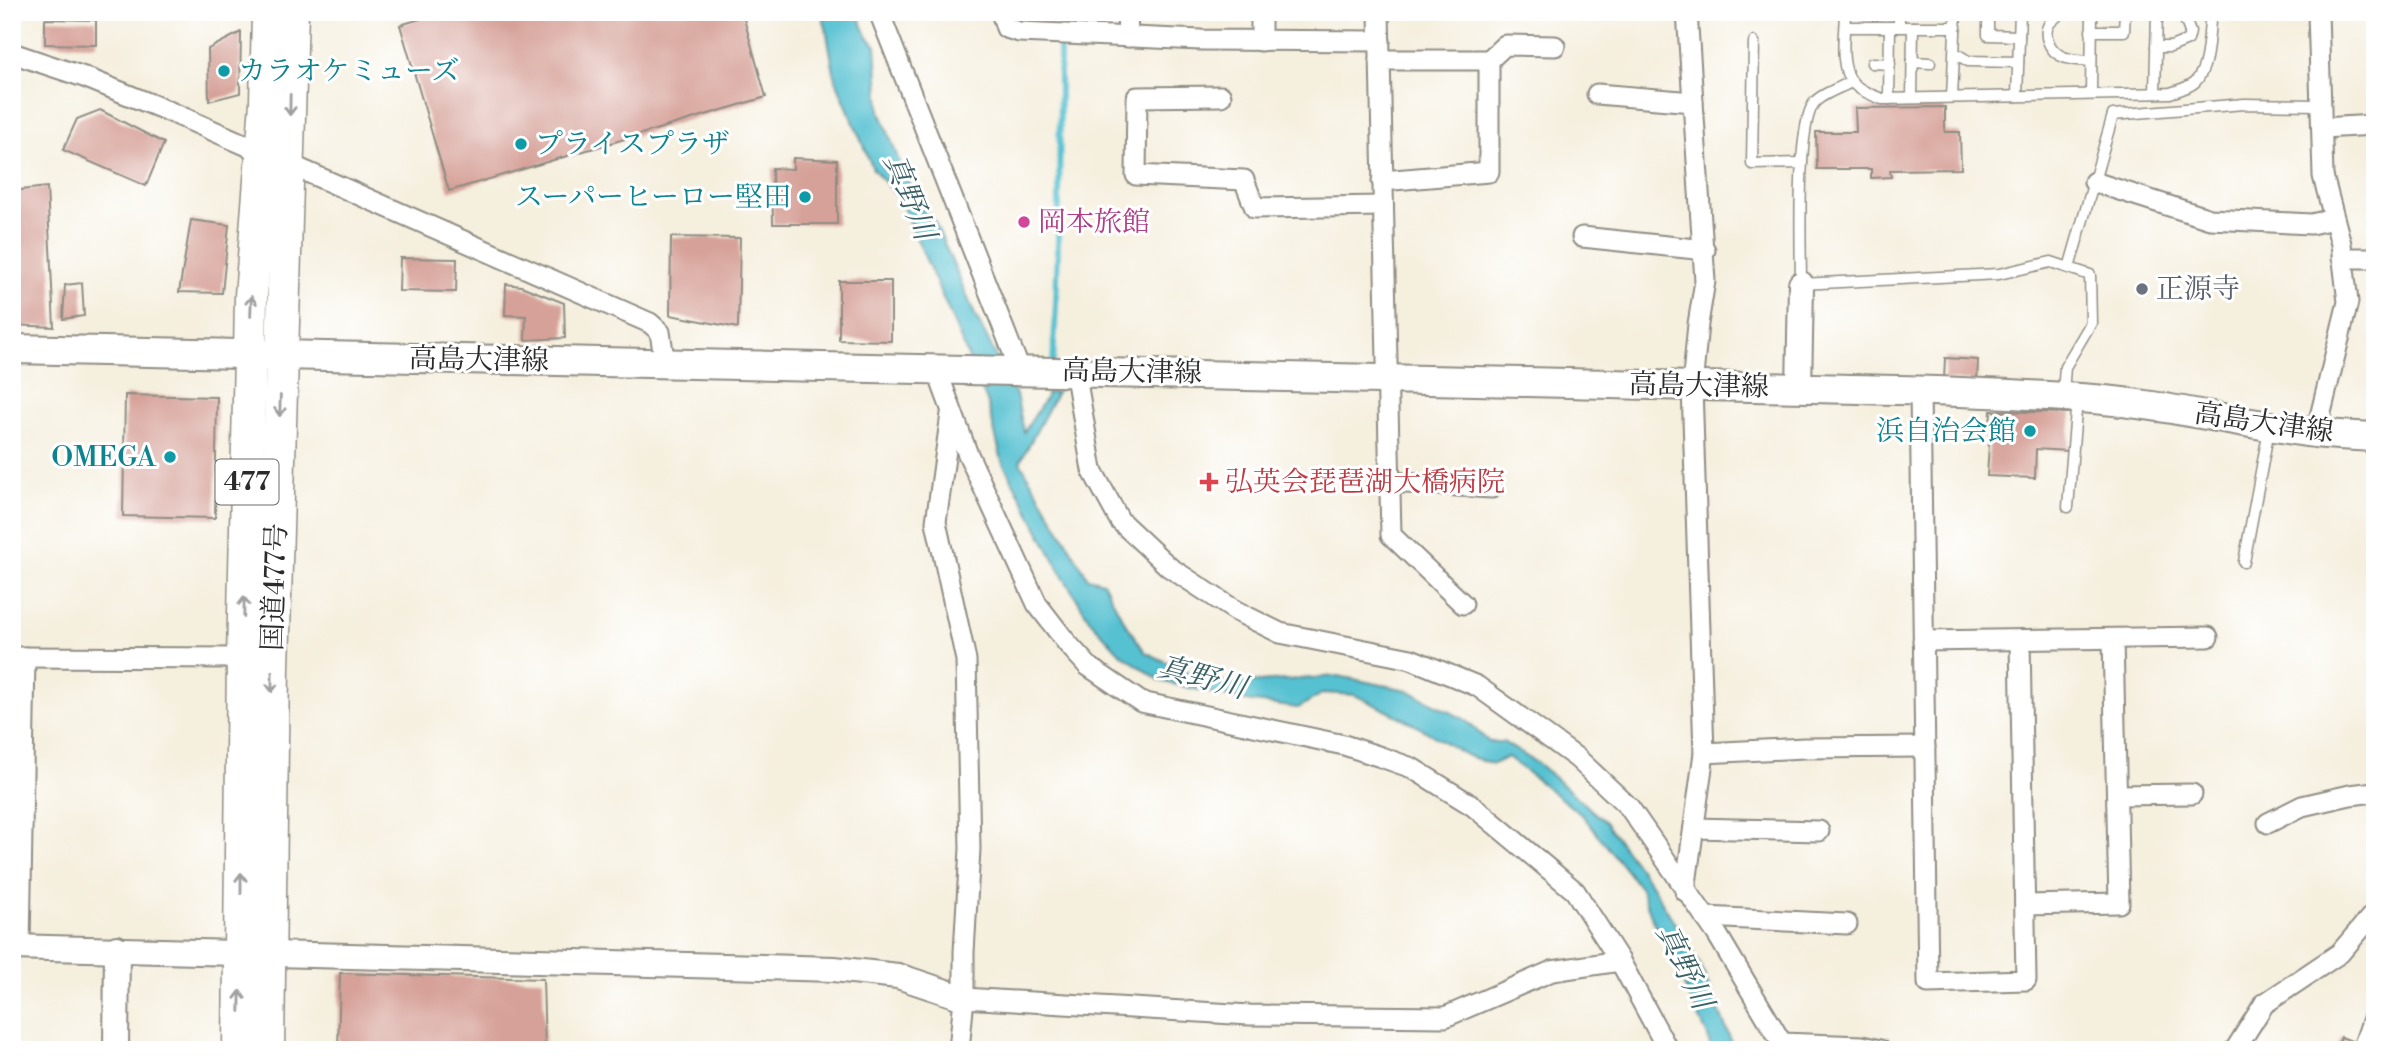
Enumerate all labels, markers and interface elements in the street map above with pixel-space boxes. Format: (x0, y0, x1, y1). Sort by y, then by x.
place label: カラオケミューズ (238, 54, 459, 89)
marker: カラオケミューズ (216, 63, 232, 79)
one-way arrow (283, 93, 297, 116)
place label: プライスプラザ (535, 127, 730, 162)
marker: プライスプラザ (513, 136, 529, 152)
water label: 真野川 (875, 148, 945, 249)
place label: スーパーヒーロー堅田 (515, 180, 791, 215)
marker: スーパーヒーロー堅田 (797, 189, 813, 205)
place label: 岡本旅館 (1038, 205, 1150, 240)
marker: 岡本旅館 (1016, 214, 1032, 230)
place label: 正源寺 (2156, 272, 2240, 307)
marker: 正源寺 (2134, 281, 2150, 297)
one-way arrow (244, 294, 258, 317)
street label: 高島大津線 (409, 341, 549, 379)
street label: 高島大津線 (1062, 353, 1202, 391)
street label: 高島大津線 (1629, 367, 1769, 405)
one-way arrow (274, 394, 287, 417)
street label: 高島大津線 (2192, 396, 2336, 450)
place label: 浜自治会館 (1876, 414, 2016, 449)
marker: 浜自治会館 (2022, 423, 2038, 439)
place label: OMEGA (51, 440, 157, 475)
marker: OMEGA (162, 449, 178, 465)
road number: 477 (216, 460, 278, 504)
place label: 弘英会琵琶湖大橋病院 (1225, 465, 1505, 500)
marker: 弘英会琵琶湖大橋病院 (1199, 472, 1219, 492)
street label: 国道477号 (255, 523, 295, 651)
one-way arrow (237, 595, 251, 618)
water label: 真野川 (1154, 648, 1253, 709)
one-way arrow (265, 670, 279, 693)
one-way arrow (234, 872, 248, 895)
water label: 真野川 (1647, 918, 1722, 1018)
one-way arrow (233, 989, 247, 1012)

